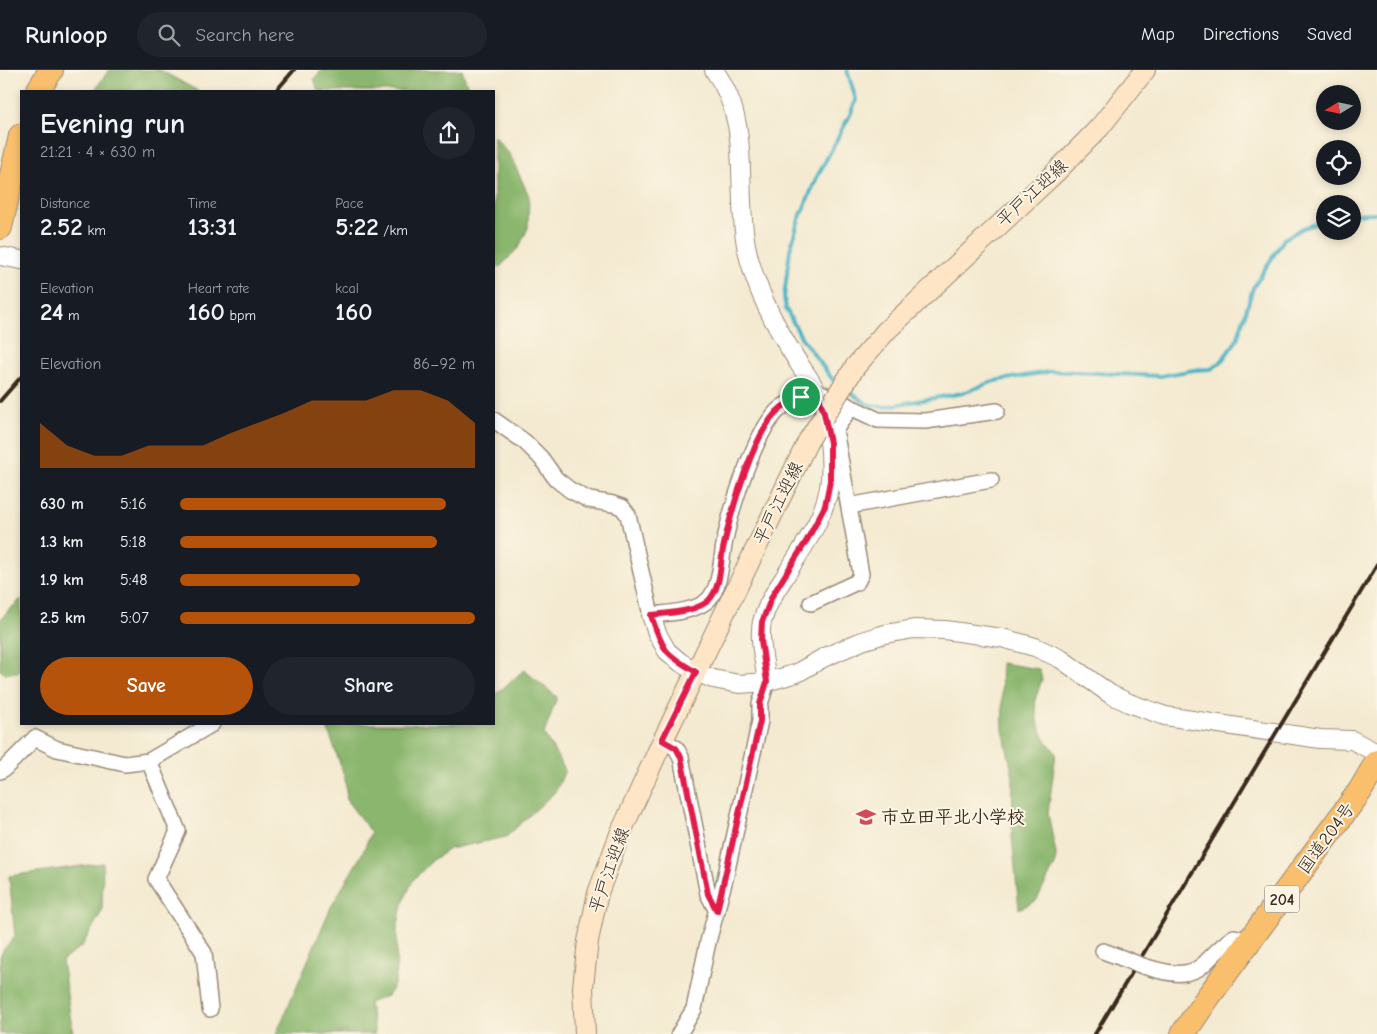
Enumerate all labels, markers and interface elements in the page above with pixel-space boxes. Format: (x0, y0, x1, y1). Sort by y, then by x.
search box (137, 12, 487, 57)
text: Runloop (25, 21, 107, 49)
icon: search (155, 21, 183, 49)
text: Search here (195, 24, 294, 46)
text: Map (1141, 24, 1175, 45)
text: Directions (1203, 24, 1279, 45)
text: Saved (1307, 24, 1352, 45)
north arrow (1316, 85, 1361, 130)
map controls (1316, 85, 1361, 240)
button: share (423, 107, 475, 159)
text: Evening run (40, 108, 185, 140)
button: locate (1316, 140, 1361, 185)
text: 21:21 · 4 × 630 m (40, 143, 155, 161)
street label: 平戸江迎線 (992, 155, 1072, 232)
text: Distance (40, 195, 90, 212)
text: Time (188, 195, 217, 212)
text: Pace (335, 195, 364, 212)
button: layers (1316, 195, 1361, 240)
text: 2.52 (40, 212, 83, 241)
text: 13:31 (188, 212, 237, 241)
text: 5:22 (335, 212, 379, 241)
text: km (83, 222, 106, 239)
text: /km (379, 222, 408, 239)
text: Elevation (40, 280, 94, 297)
text: Heart rate (188, 280, 249, 297)
text: kcal (335, 280, 359, 297)
text: 24 (40, 297, 63, 326)
text: 160 (188, 297, 225, 326)
text: 160 (335, 297, 373, 326)
text: m (63, 307, 80, 324)
text: bpm (225, 307, 256, 324)
text: Elevation (40, 355, 101, 373)
text: 86–92 m (413, 355, 475, 373)
pin (780, 376, 822, 418)
icon: arrive (787, 383, 815, 411)
street label: 平戸江迎線 (749, 458, 808, 548)
text: 630 m (40, 495, 84, 513)
text: 5:16 (120, 495, 147, 513)
text: 1.3 km (40, 533, 83, 551)
text: 5:18 (120, 533, 146, 551)
text: 1.9 km (40, 571, 84, 589)
text: 5:48 (120, 571, 148, 589)
text: 2.5 km (40, 609, 86, 627)
text: 5:07 (120, 609, 149, 627)
button: Save (40, 657, 253, 715)
button: Share (263, 657, 475, 715)
street label: 国道204号 (1293, 799, 1359, 878)
school or university icon: 市立田平北小学校 (855, 806, 877, 828)
place label: 市立田平北小学校 (881, 807, 1025, 828)
street label: 平戸江迎線 (585, 824, 634, 916)
road number: 204 (1264, 886, 1300, 912)

